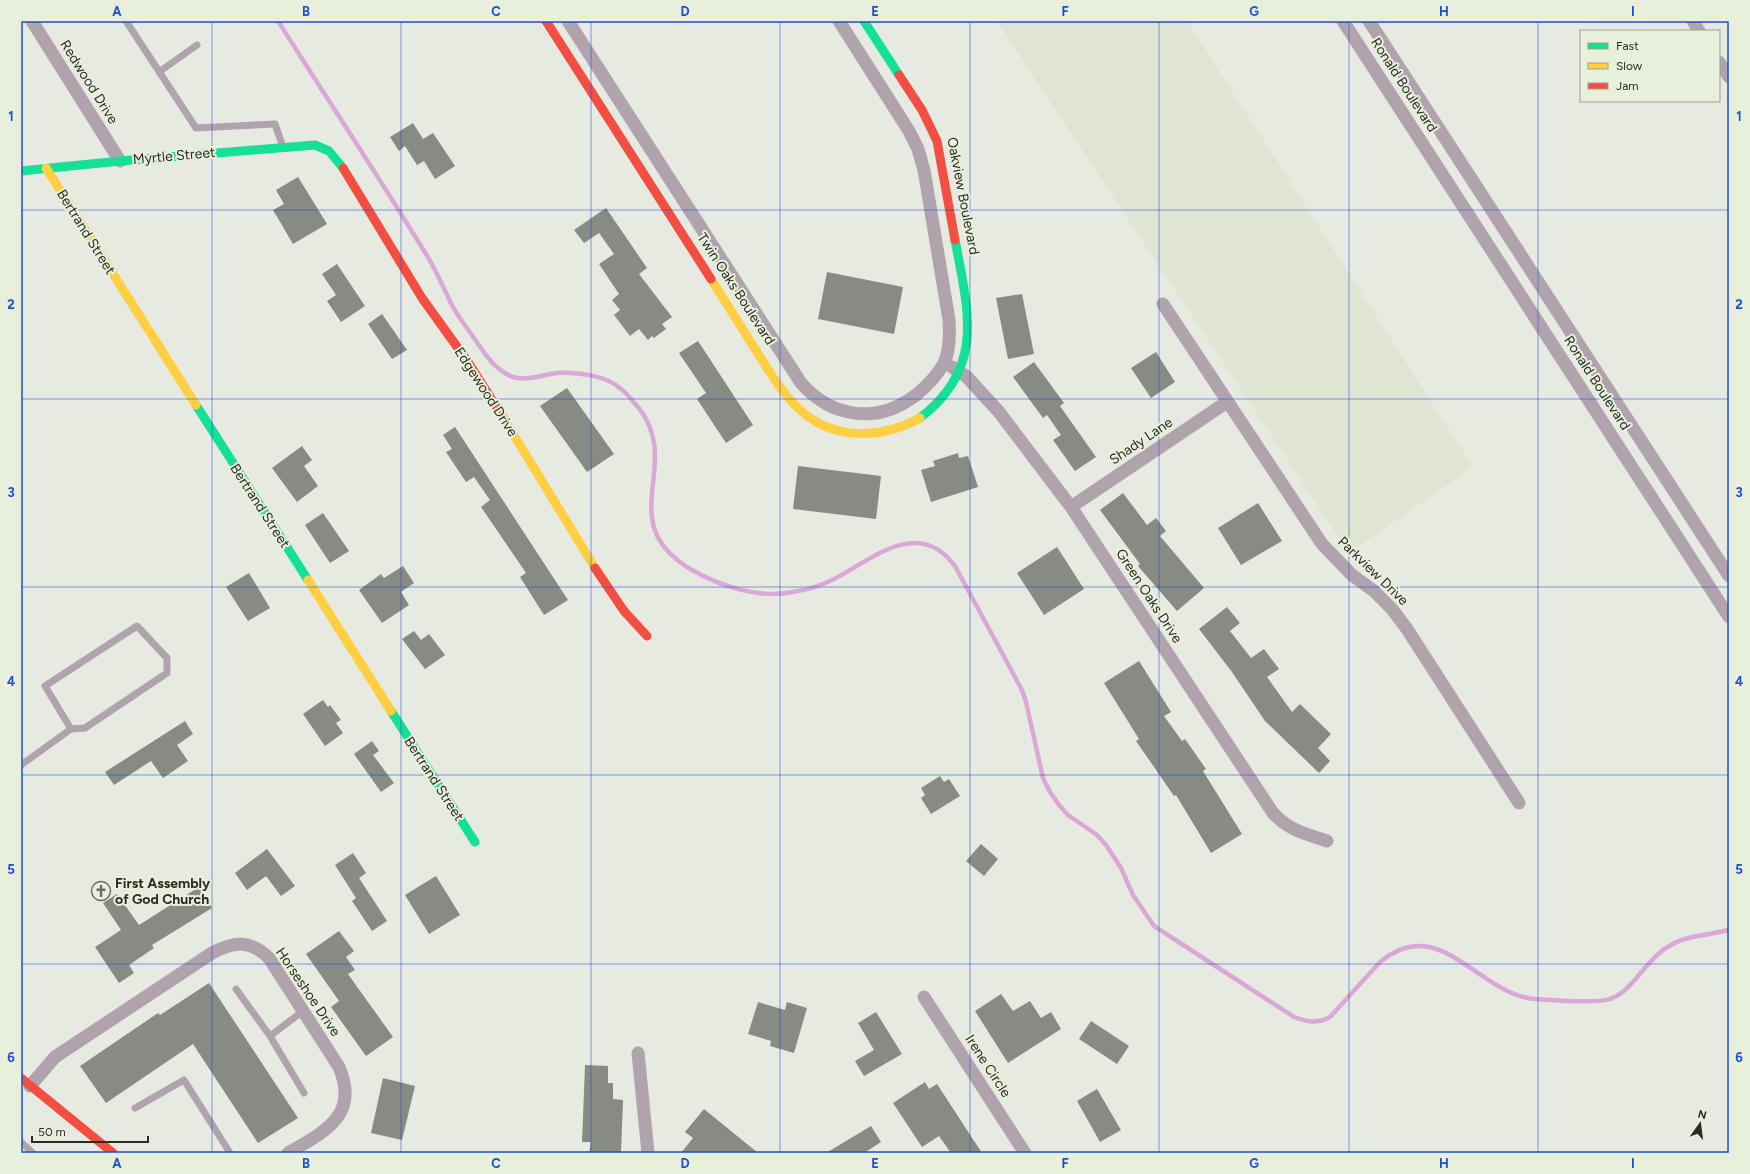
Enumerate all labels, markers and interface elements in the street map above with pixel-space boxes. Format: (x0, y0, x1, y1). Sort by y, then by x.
text: A (112, 4, 122, 19)
text: B (302, 4, 310, 19)
text: C (491, 4, 501, 19)
text: D (680, 4, 690, 19)
text: E (871, 4, 879, 19)
text: F (1061, 4, 1069, 19)
text: G (1249, 4, 1259, 19)
text: H (1439, 4, 1449, 19)
text: I (1631, 4, 1635, 19)
legend (1580, 30, 1720, 102)
street label: Ronald Boulevard (1367, 35, 1441, 135)
street label: Redwood Drive (56, 37, 122, 127)
text: Fast (1616, 39, 1639, 53)
text: Slow (1616, 59, 1643, 73)
text: Jam (1616, 79, 1639, 93)
text: 1 (8, 109, 14, 124)
text: 1 (1736, 109, 1742, 124)
street label: Oakview Boulevard (943, 136, 983, 256)
street label: Myrtle Street (132, 144, 216, 168)
street label: Bertrand Street (53, 186, 119, 278)
street label: Twin Oaks Boulevard (693, 230, 779, 348)
text: 2 (7, 297, 15, 312)
text: 2 (1735, 297, 1743, 312)
street label: Ronald Boulevard (1560, 333, 1634, 433)
street label: Edgewood Drive (451, 344, 521, 440)
street label: Shady Lane (1106, 413, 1176, 468)
street label: Bertrand Street (227, 461, 293, 551)
text: 3 (7, 485, 15, 500)
text: 3 (1735, 485, 1743, 500)
street label: Parkview Drive (1334, 533, 1412, 609)
street label: Green Oaks Drive (1112, 546, 1186, 647)
text: 4 (7, 674, 15, 689)
text: 4 (1735, 674, 1743, 689)
street label: Bertrand Street (401, 734, 467, 824)
text: 5 (7, 862, 15, 877)
text: 5 (1735, 862, 1743, 877)
place label: First Assembly of God Church (115, 875, 211, 908)
church icon: First Assembly of God Church (90, 880, 112, 902)
street label: Horseshoe Drive (272, 944, 344, 1040)
street label: Irene Circle (961, 1031, 1015, 1101)
text: 6 (7, 1050, 15, 1065)
text: 6 (1735, 1050, 1743, 1065)
north arrow (1680, 1104, 1720, 1144)
text: N (1697, 1107, 1708, 1122)
scale bar (32, 1118, 148, 1144)
text: 50 m (38, 1125, 66, 1139)
text: A (112, 1156, 122, 1171)
text: B (302, 1156, 310, 1171)
text: C (491, 1156, 501, 1171)
text: D (680, 1156, 690, 1171)
text: E (871, 1156, 879, 1171)
text: F (1061, 1156, 1069, 1171)
text: G (1249, 1156, 1259, 1171)
text: H (1439, 1156, 1449, 1171)
text: I (1631, 1156, 1635, 1171)

